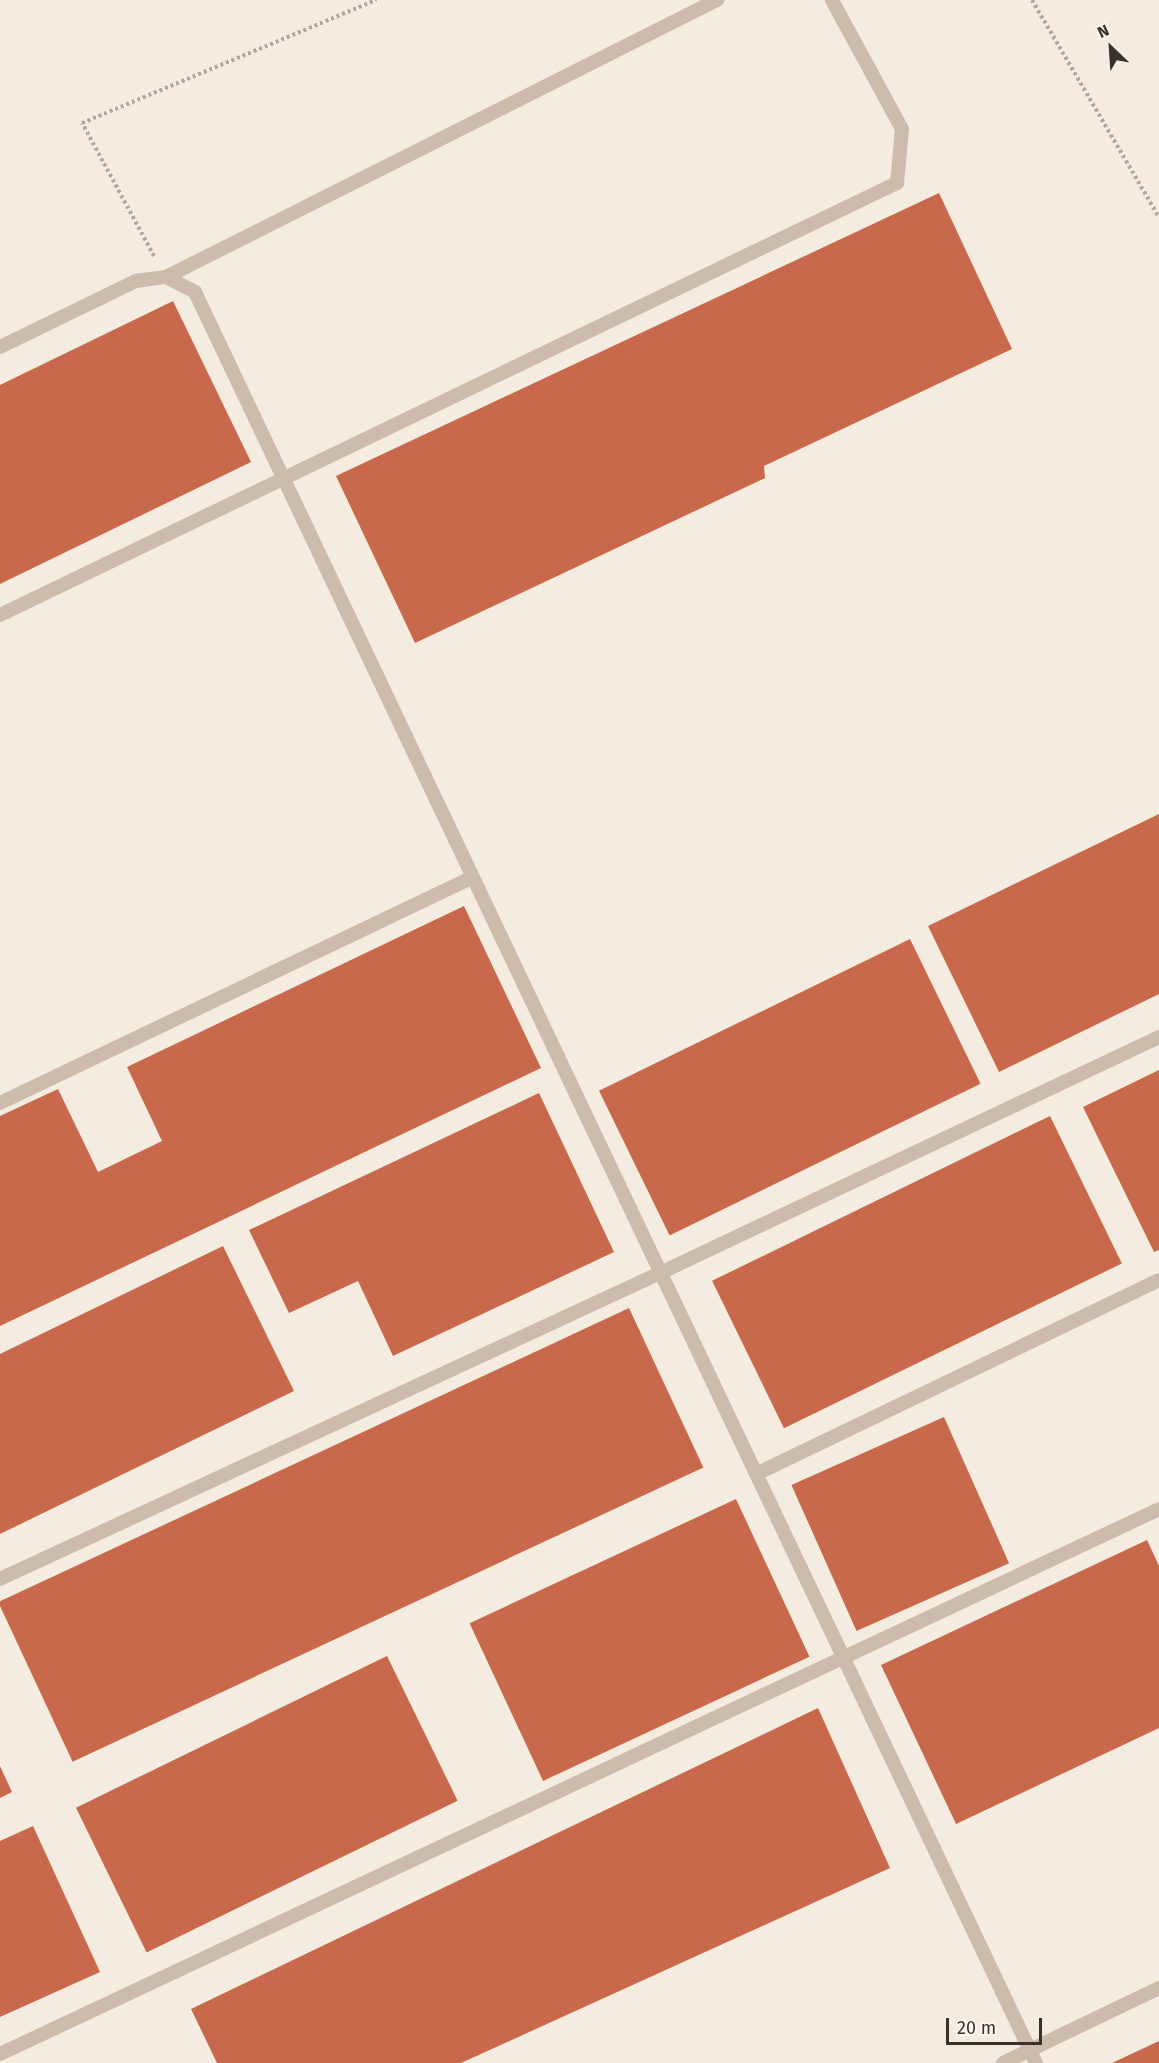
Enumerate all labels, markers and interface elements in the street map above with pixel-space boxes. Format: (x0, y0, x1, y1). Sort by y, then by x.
north arrow (1081, 18, 1141, 78)
text: N (1094, 20, 1112, 42)
scale bar (949, 2006, 1045, 2044)
text: 20 m (957, 2017, 996, 2039)

